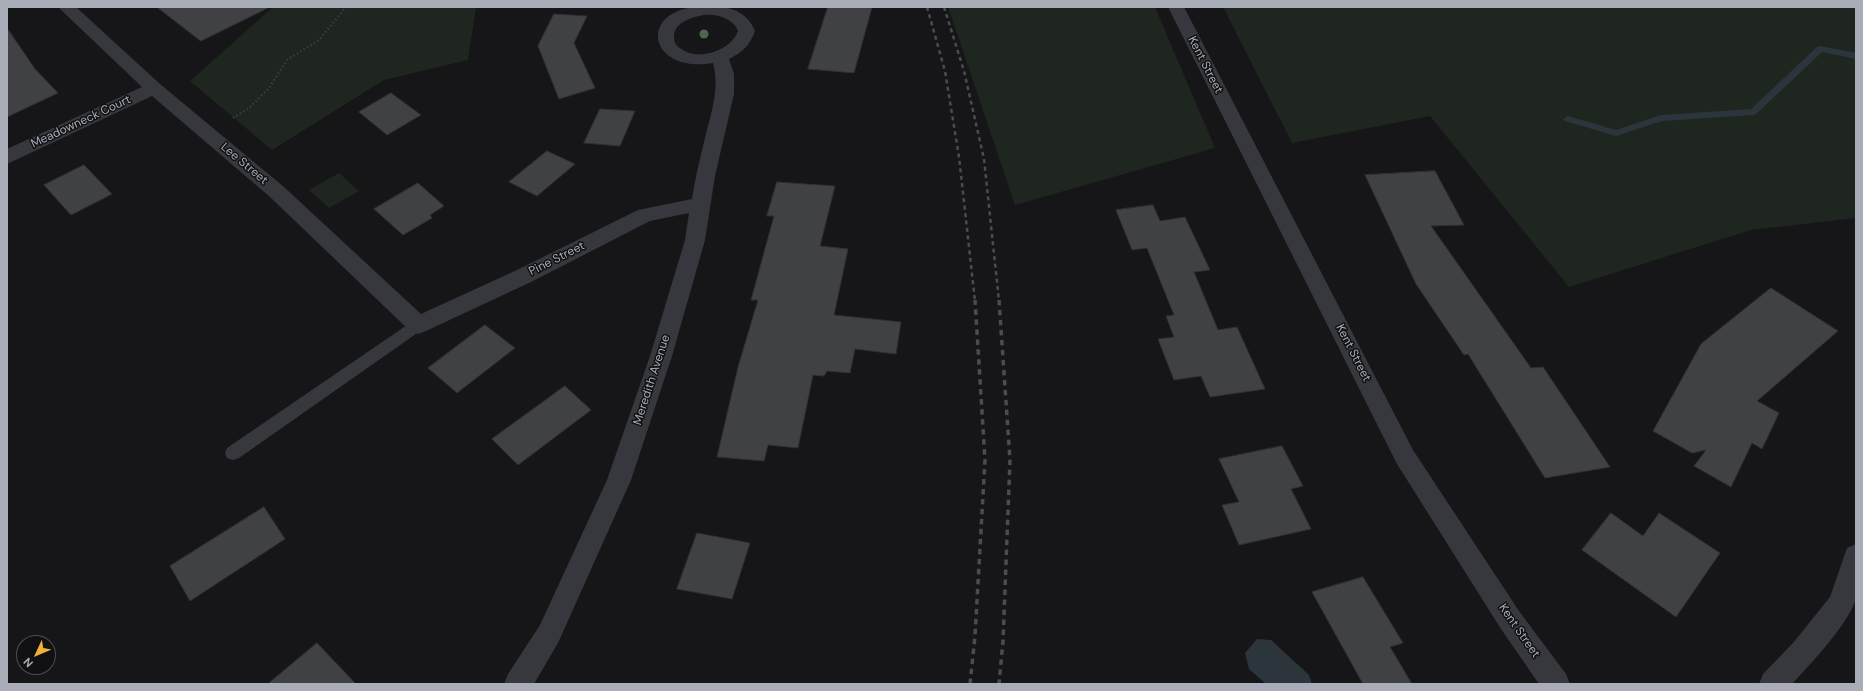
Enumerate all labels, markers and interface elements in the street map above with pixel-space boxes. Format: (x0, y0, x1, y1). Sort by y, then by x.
street label: Kent Street (1184, 34, 1226, 96)
street label: Meadowneck Court (29, 93, 133, 151)
street label: Lee Street (218, 140, 270, 188)
street label: Pine Street (527, 239, 587, 279)
street label: Kent Street (1332, 322, 1374, 384)
street label: Meredith Avenue (631, 333, 673, 427)
street label: Kent Street (1495, 601, 1543, 661)
north arrow (16, 635, 56, 675)
text: N (20, 655, 36, 670)

